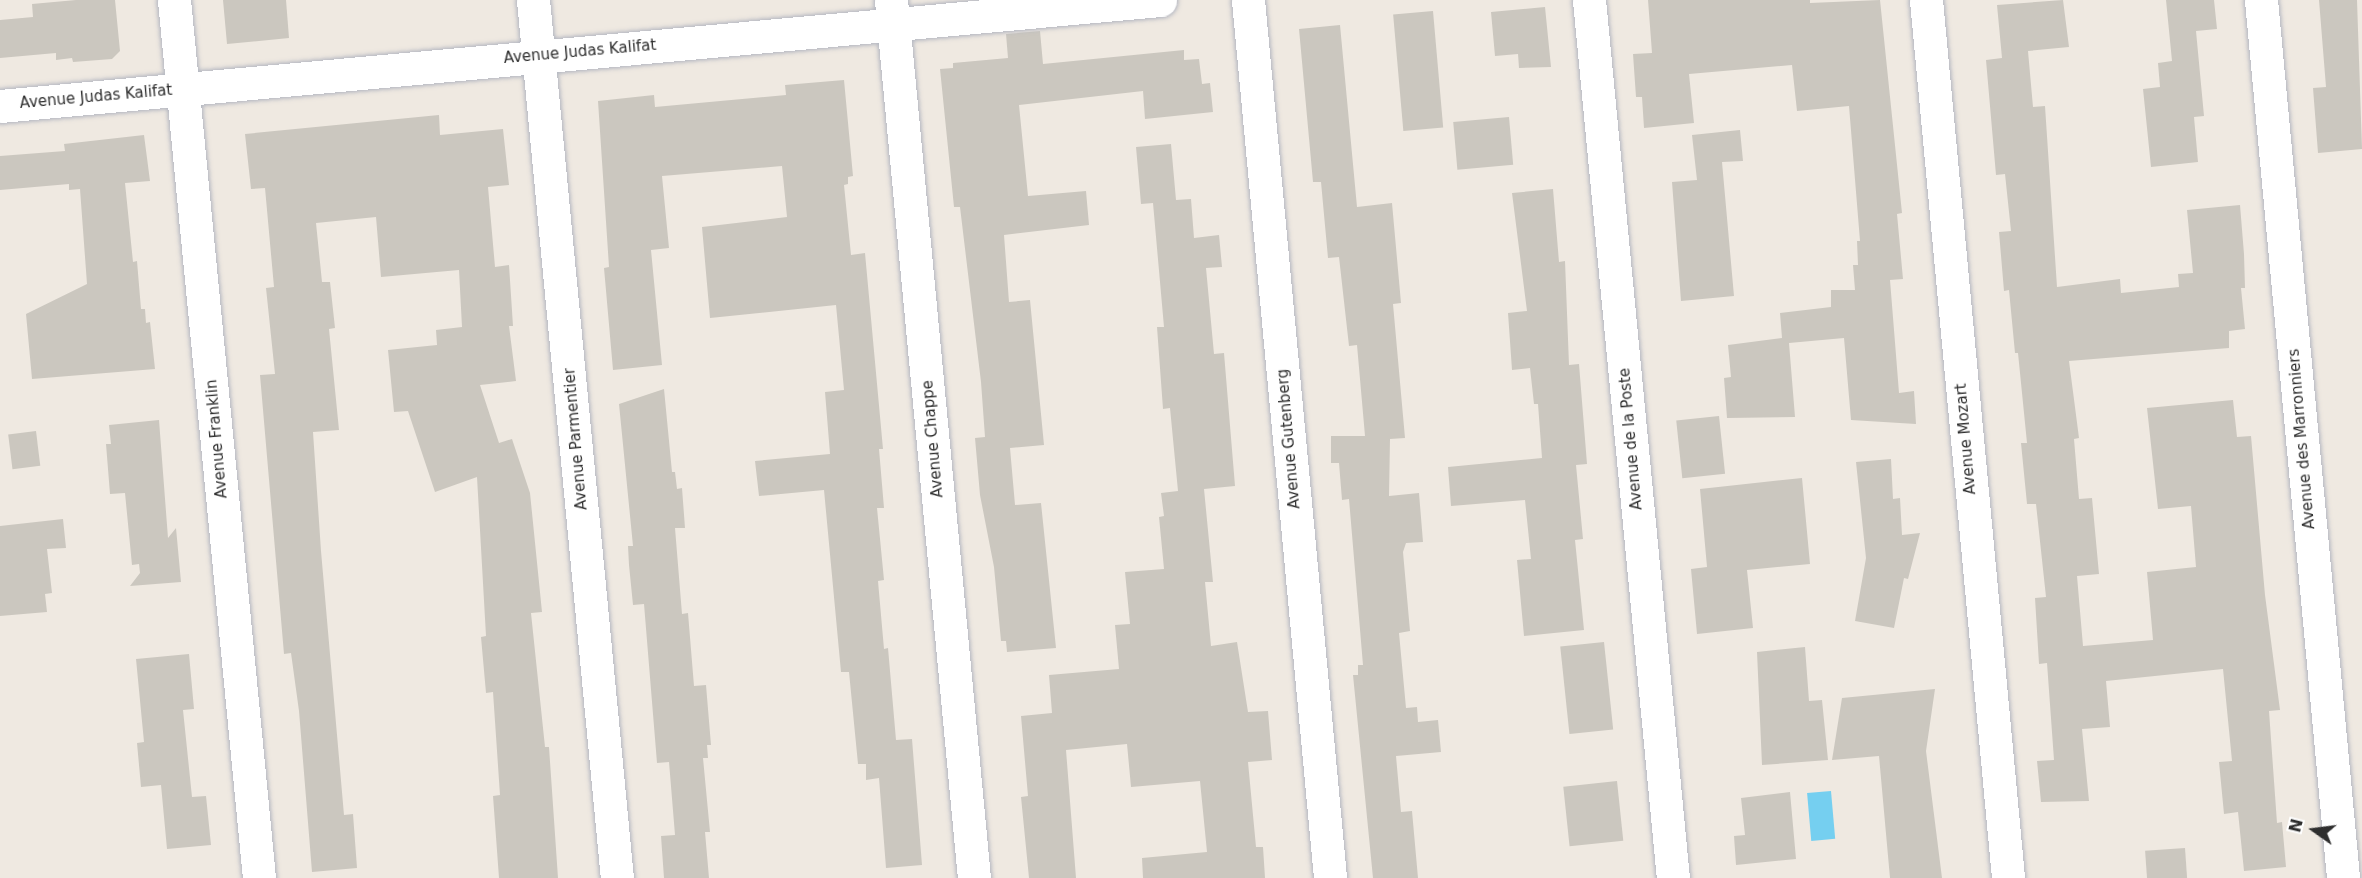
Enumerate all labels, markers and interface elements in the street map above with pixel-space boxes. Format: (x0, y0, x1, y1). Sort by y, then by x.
street label: Avenue Judas Kalifat (503, 36, 657, 68)
street label: Avenue Judas Kalifat (19, 81, 173, 113)
street label: Avenue des Marronniers (2285, 348, 2319, 530)
street label: Avenue Parmentier (561, 367, 591, 511)
street label: Avenue de la Poste (1616, 367, 1646, 511)
street label: Avenue Gutenberg (1274, 368, 1304, 510)
street label: Avenue Franklin (203, 379, 231, 499)
street label: Avenue Chappe (919, 379, 947, 499)
street label: Avenue Mozart (1952, 383, 1980, 495)
north arrow (2284, 800, 2344, 860)
text: N (2285, 817, 2307, 834)

